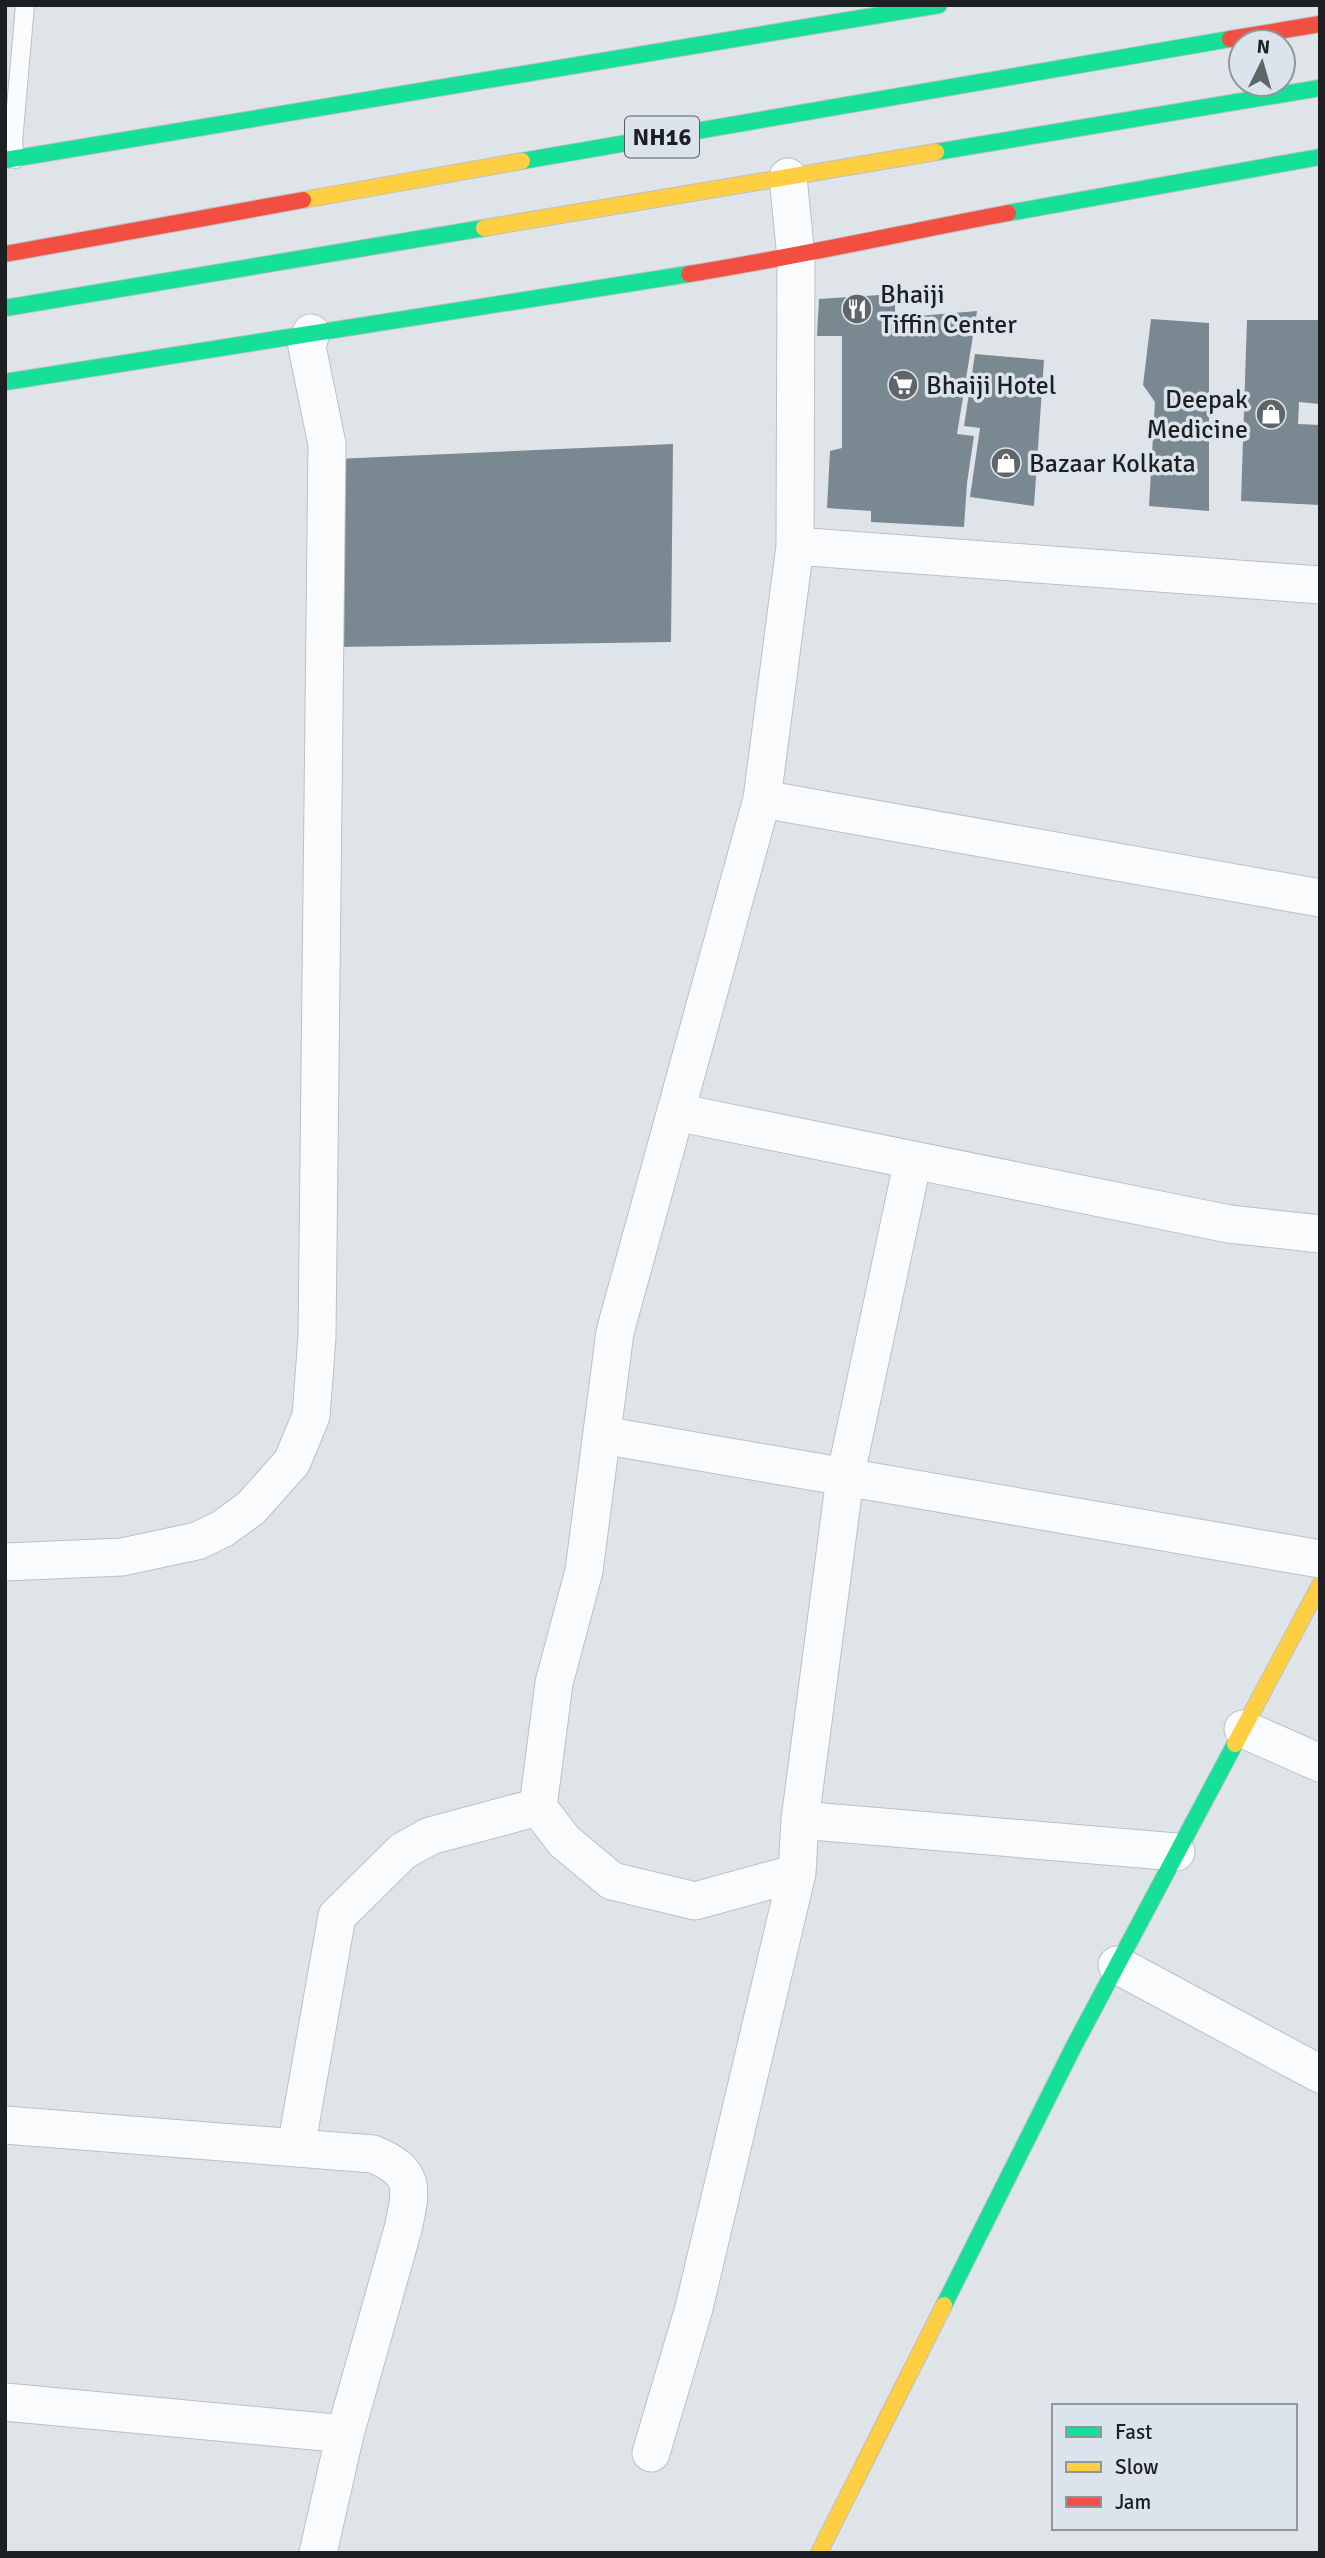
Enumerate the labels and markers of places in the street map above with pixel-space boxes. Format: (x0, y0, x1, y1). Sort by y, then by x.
place label: Bhaiji Tiffin Center (880, 279, 1017, 341)
restaurant icon: Bhaiji Tiffin Center (840, 292, 874, 326)
supermarket icon: Bhaiji Hotel (886, 368, 920, 402)
place label: Bhaiji Hotel (926, 370, 1057, 402)
place label: Deepak Medicine (1146, 384, 1248, 446)
shop icon: Deepak Medicine (1254, 397, 1288, 431)
shop icon: Bazaar Kolkata (989, 446, 1023, 480)
place label: Bazaar Kolkata (1029, 448, 1196, 480)

